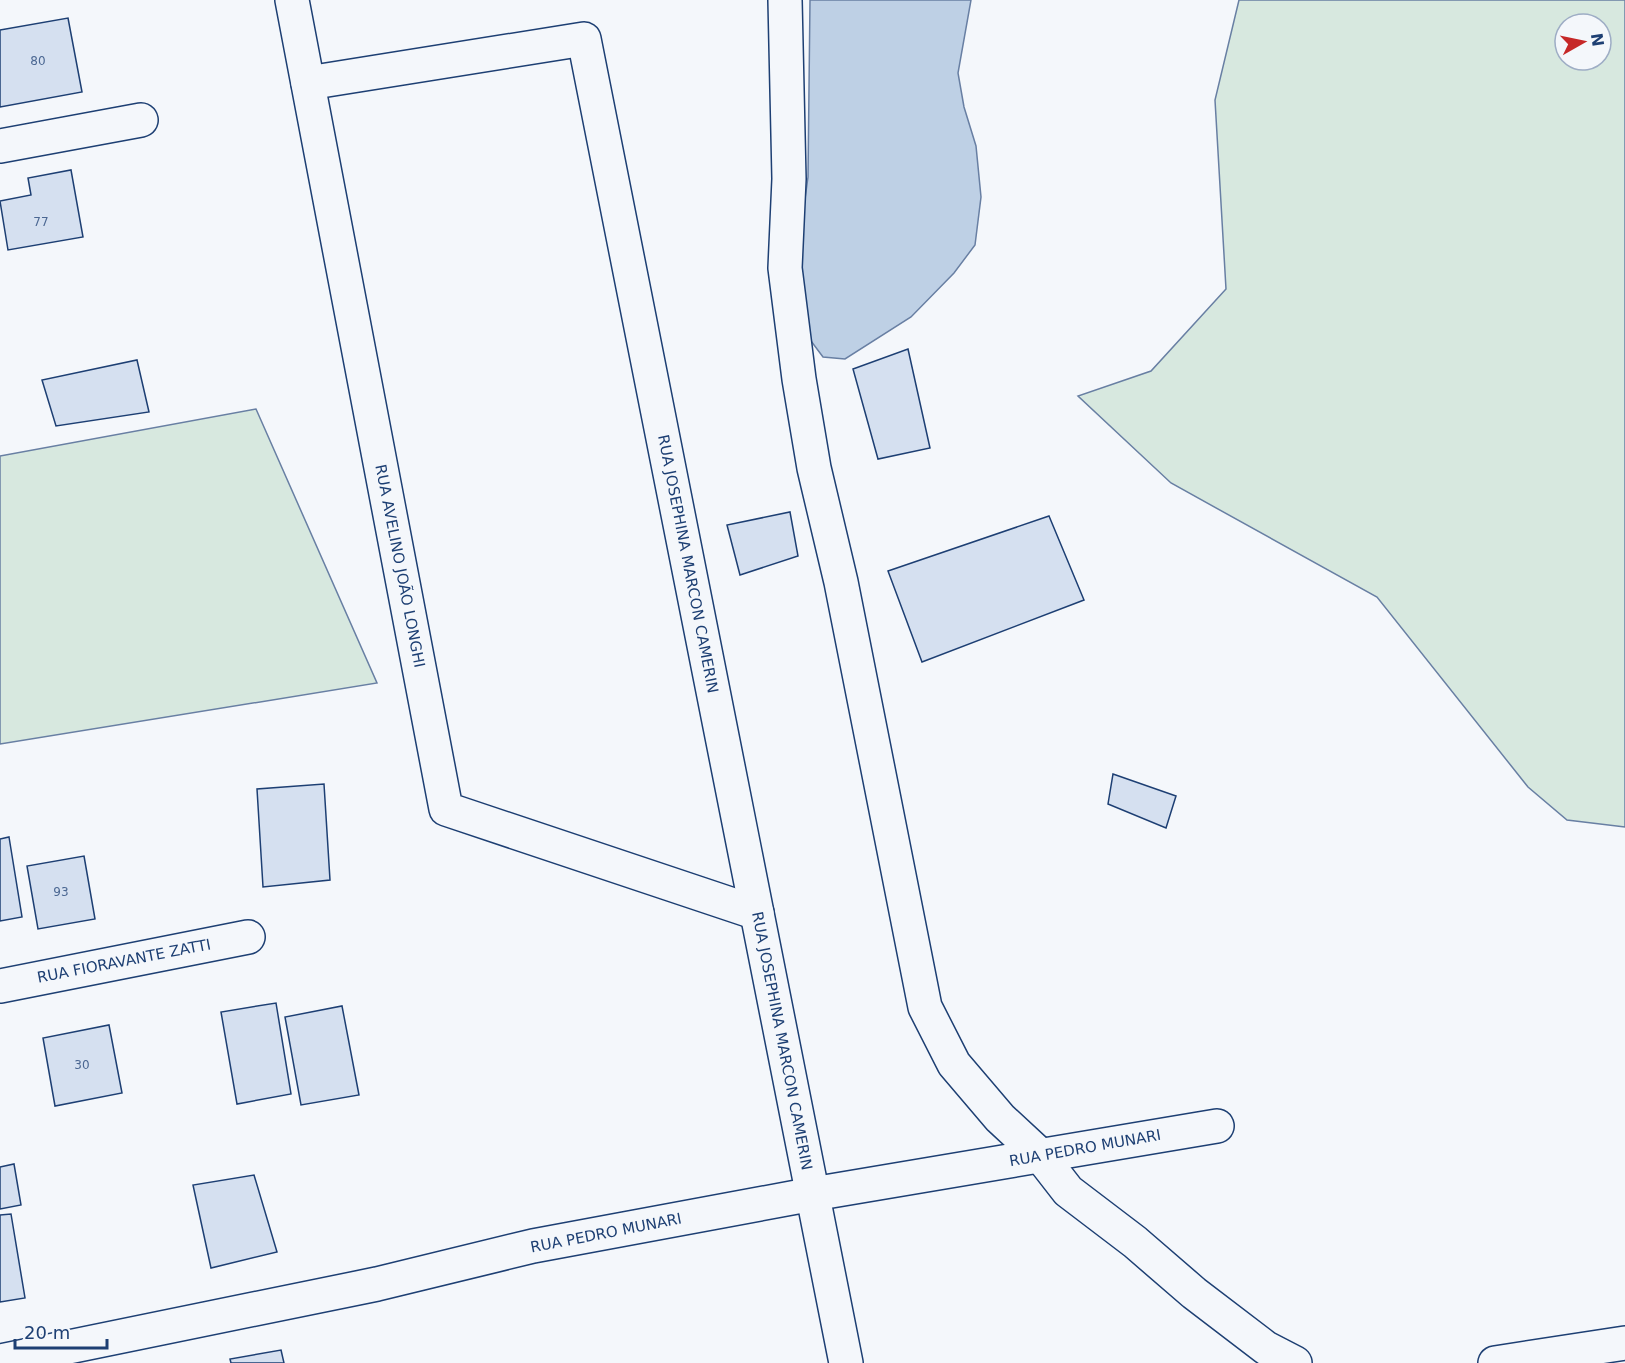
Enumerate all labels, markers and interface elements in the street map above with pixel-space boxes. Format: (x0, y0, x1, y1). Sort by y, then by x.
north arrow (1553, 12, 1613, 72)
text: N (1587, 32, 1608, 48)
house number: 80 (30, 54, 46, 68)
house number: 77 (33, 215, 49, 229)
street label: RUA JOSEPHINA MARCON CAMERIN (654, 433, 722, 695)
street label: RUA AVELINO JOÃO LONGHI (371, 463, 430, 669)
house number: 93 (53, 885, 69, 899)
street label: RUA JOSEPHINA MARCON CAMERIN (748, 910, 816, 1172)
street label: RUA FIORAVANTE ZATTI (36, 935, 212, 987)
house number: 30 (74, 1058, 90, 1072)
street label: RUA PEDRO MUNARI (1008, 1126, 1162, 1170)
street label: RUA PEDRO MUNARI (529, 1209, 683, 1257)
scale bar (15, 1312, 106, 1350)
text: 20 m (24, 1322, 70, 1343)

